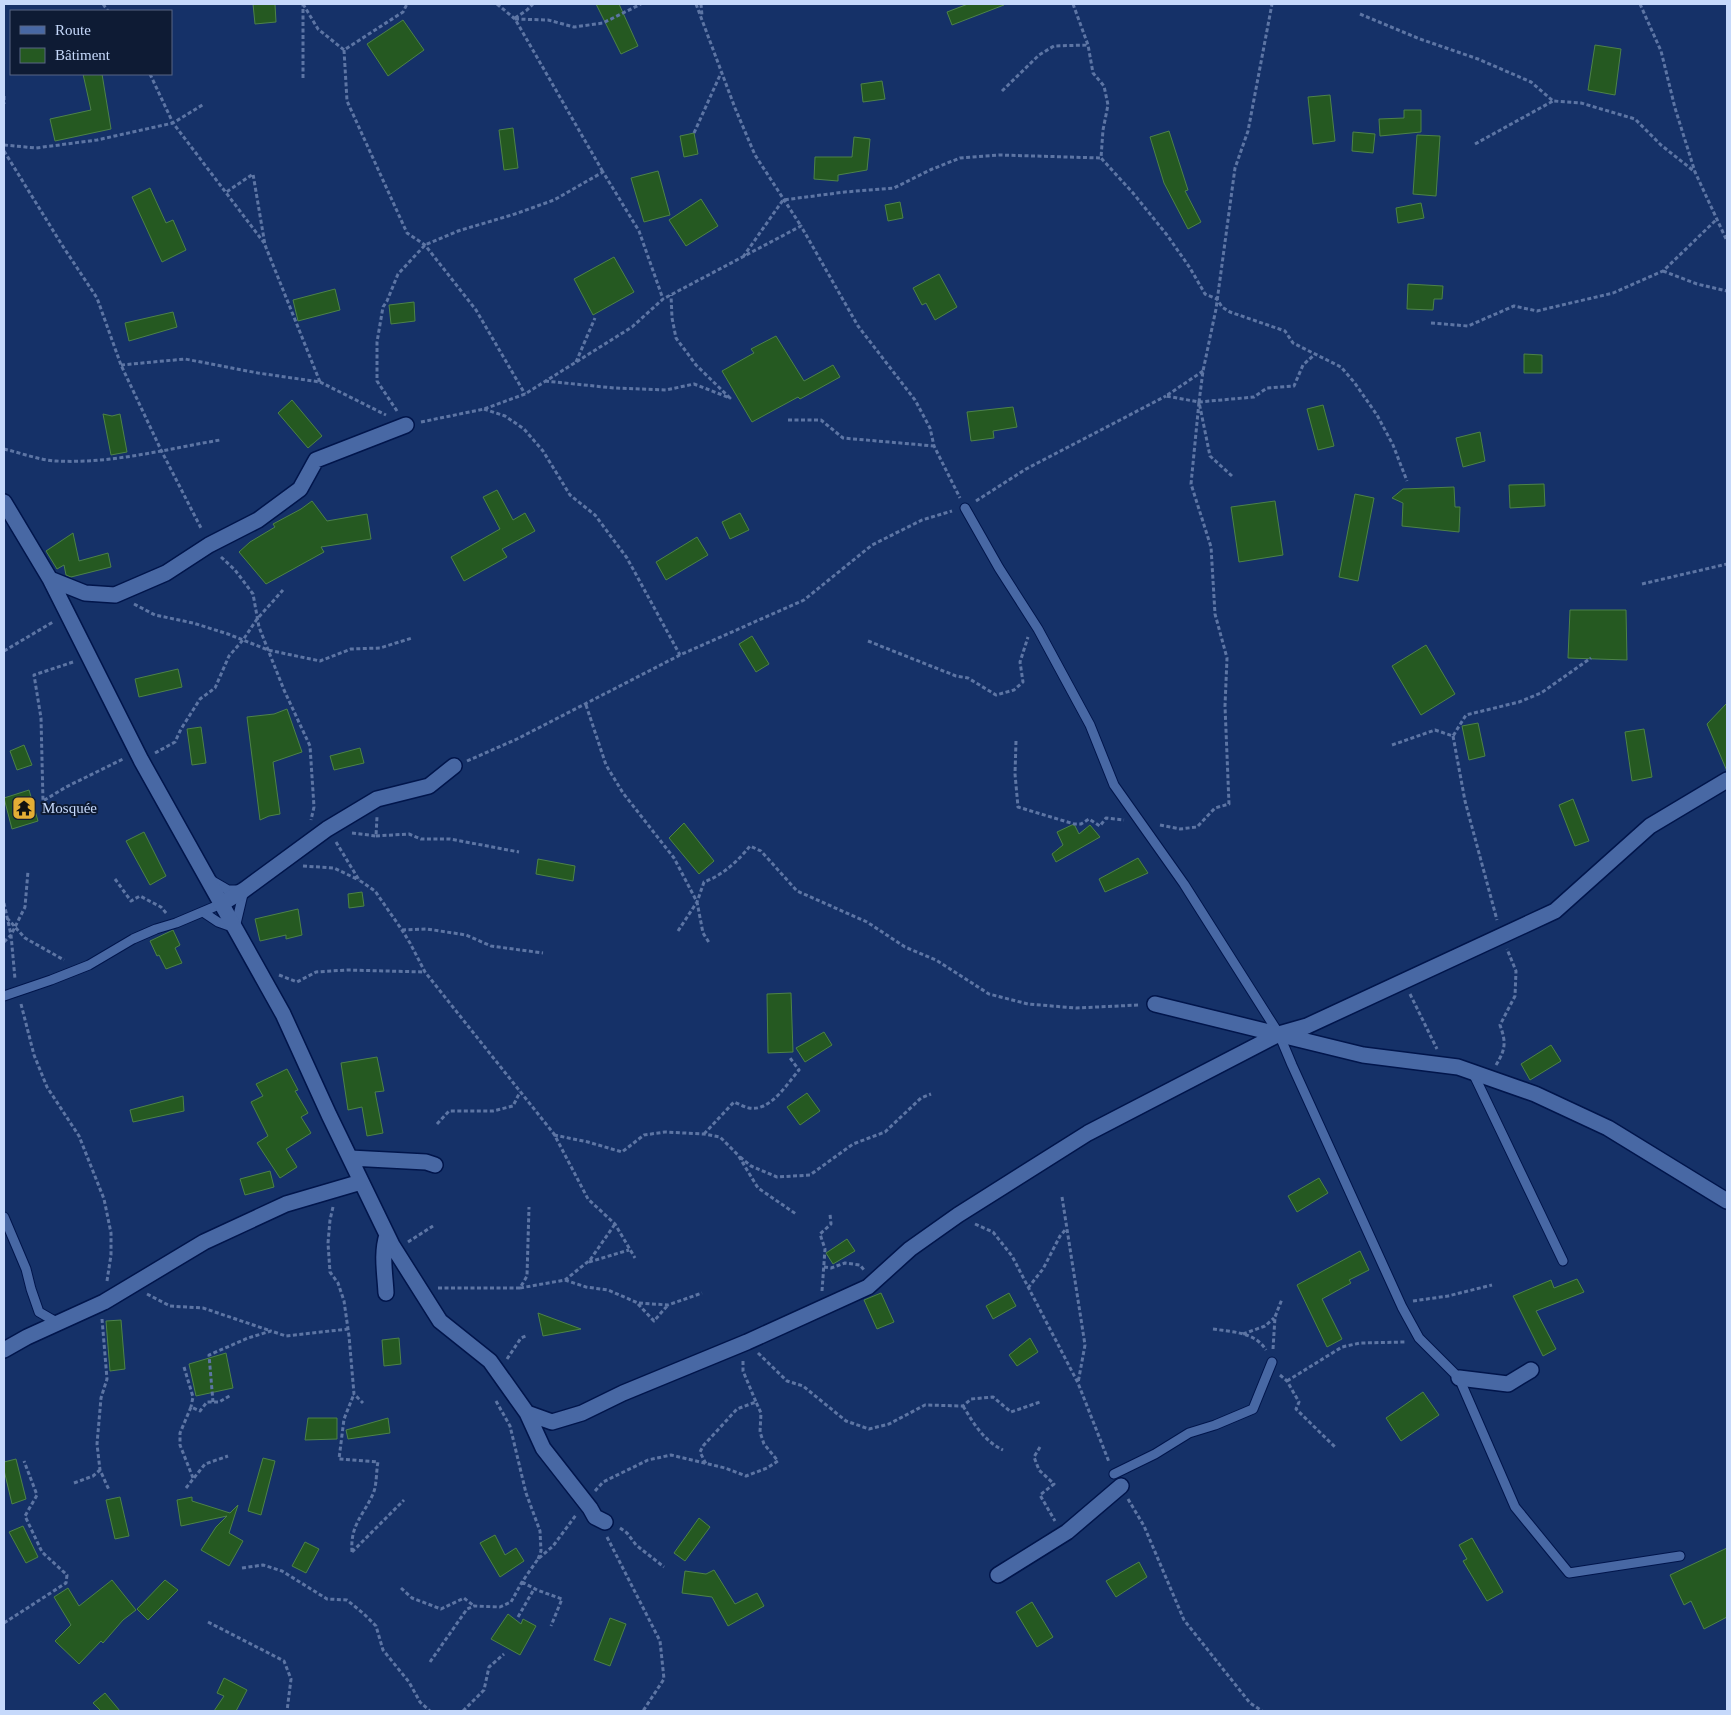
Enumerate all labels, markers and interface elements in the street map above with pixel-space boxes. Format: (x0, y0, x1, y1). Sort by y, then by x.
legend (10, 10, 172, 75)
text: Route (55, 22, 91, 38)
text: Bâtiment (55, 47, 111, 63)
temple icon: Mosquée (11, 795, 37, 821)
place label: Mosquée (42, 800, 97, 816)

